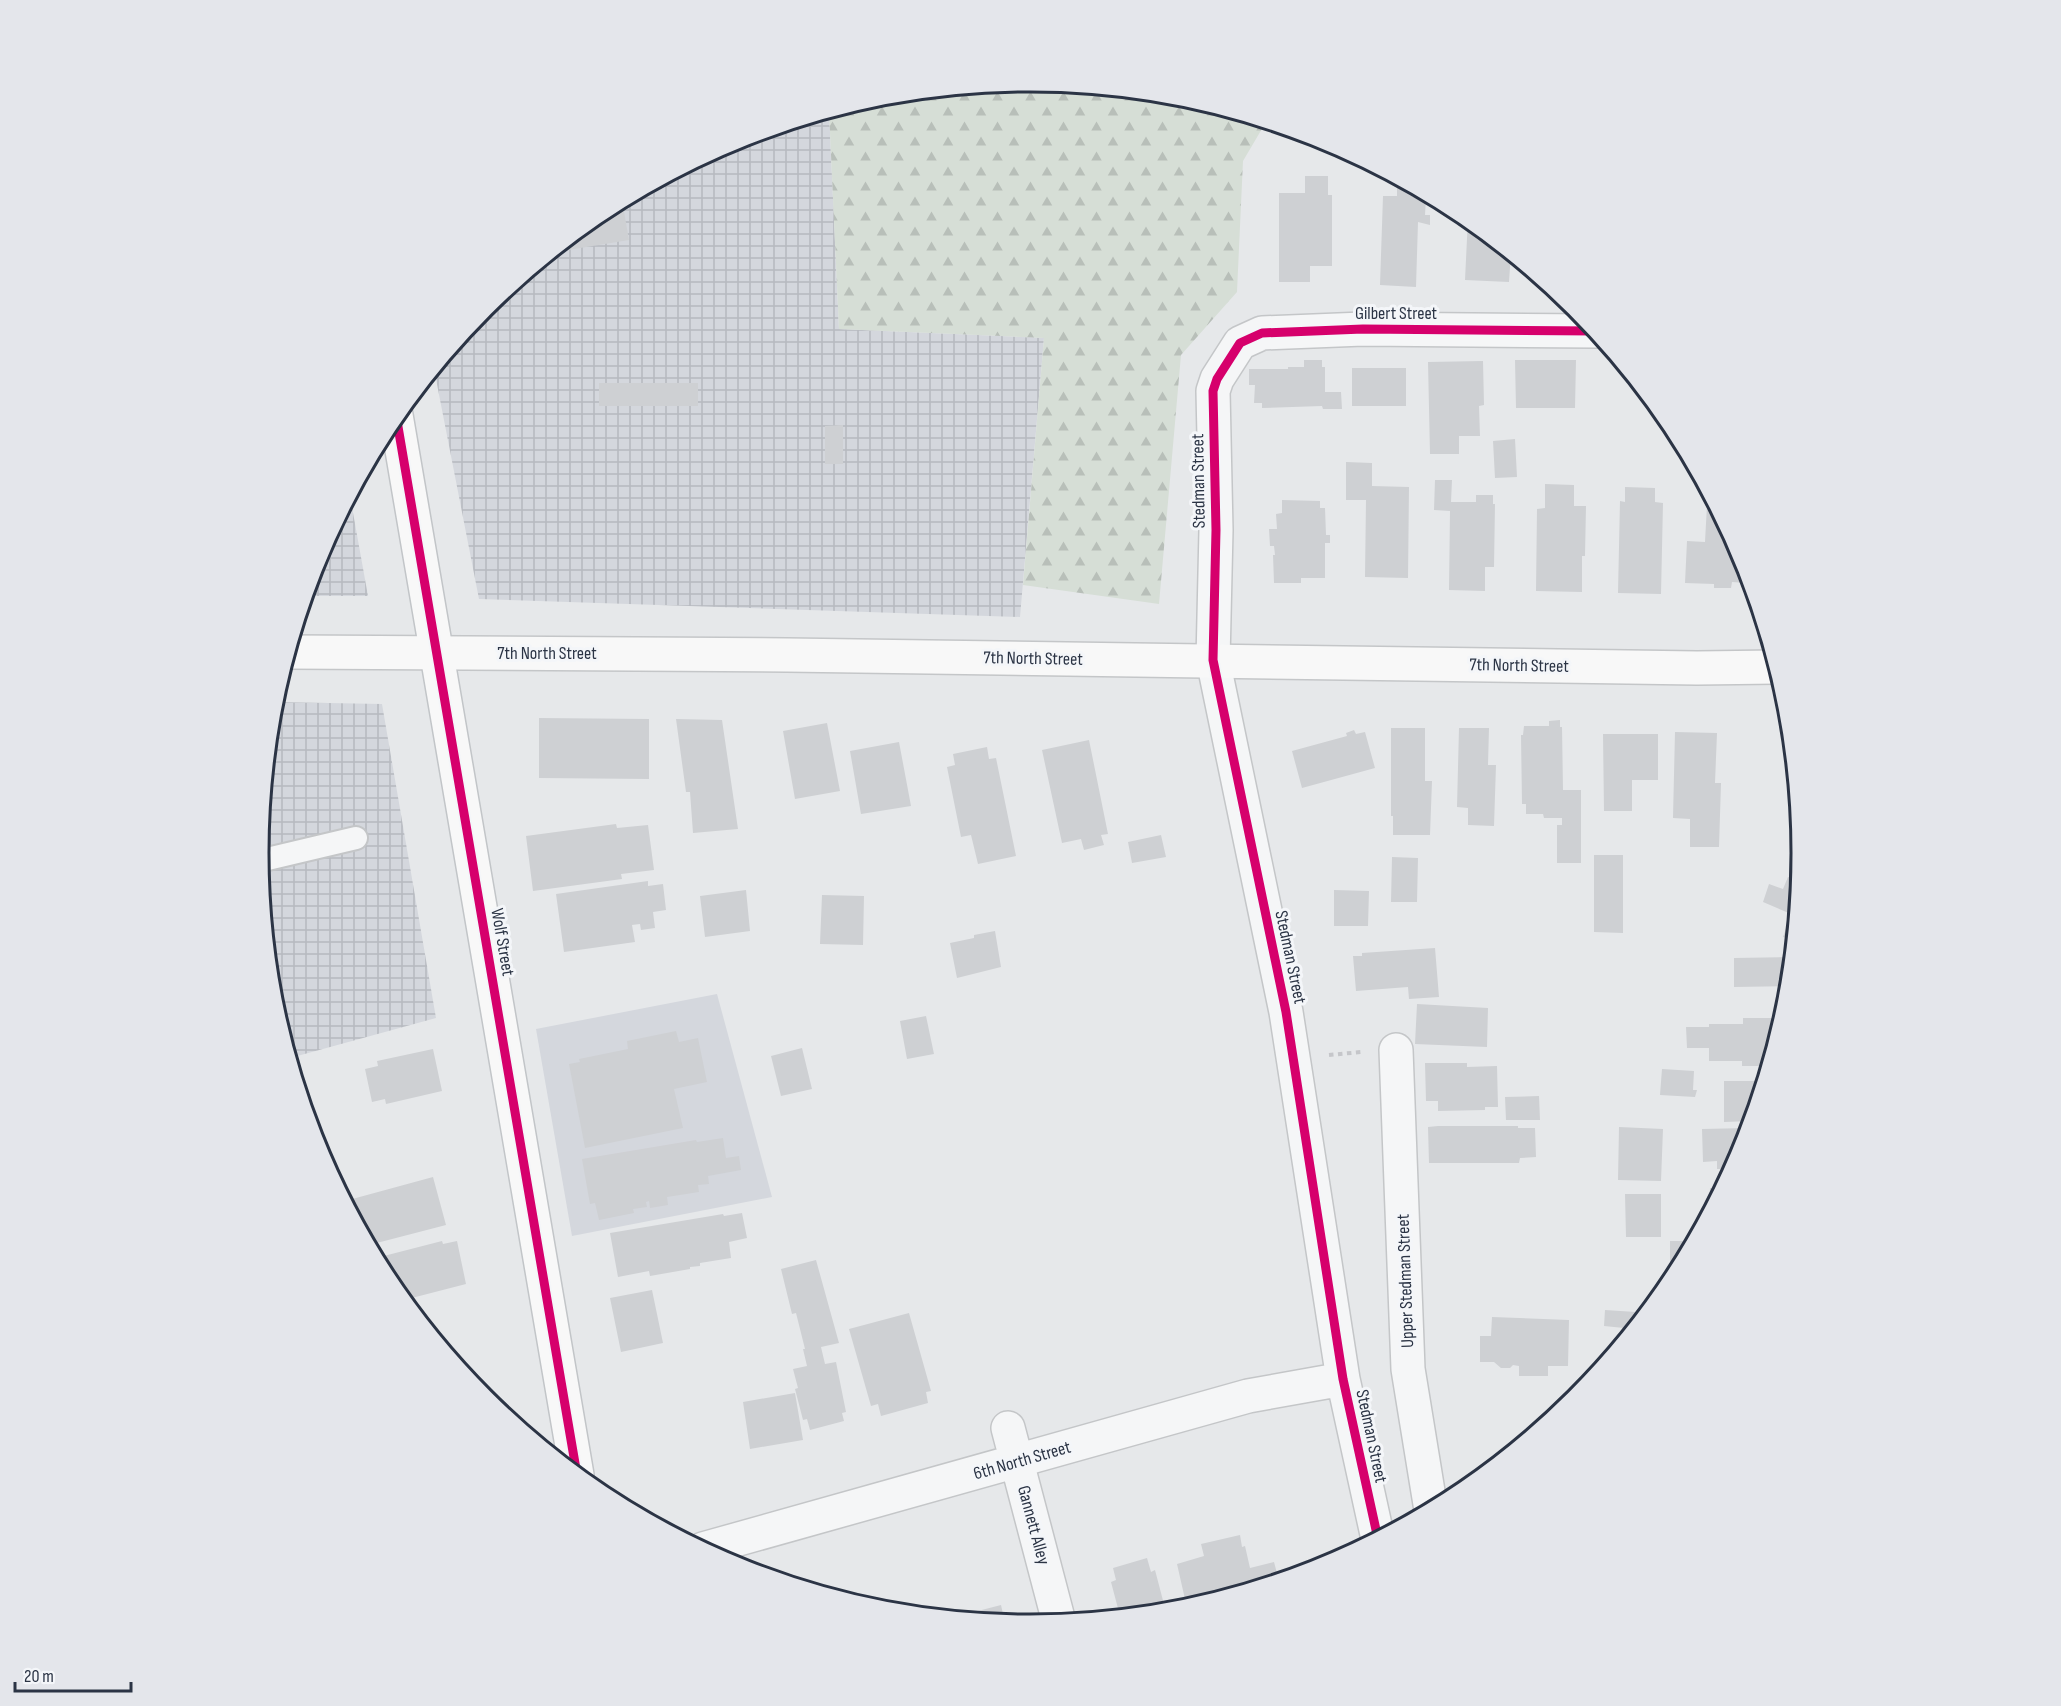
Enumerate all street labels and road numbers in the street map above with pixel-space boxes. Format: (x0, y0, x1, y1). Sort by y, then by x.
street label: Gilbert Street (1355, 303, 1438, 324)
street label: Stedman Street (1187, 433, 1210, 529)
street label: 7th North Street (497, 643, 597, 664)
street label: 7th North Street (983, 647, 1083, 670)
street label: 7th North Street (1469, 654, 1569, 677)
street label: Wolf Street (486, 907, 519, 978)
street label: Stedman Street (1270, 909, 1311, 1006)
street label: Upper Stedman Street (1393, 1213, 1418, 1348)
street label: Stedman Street (1351, 1388, 1392, 1485)
street label: 6th North Street (971, 1436, 1074, 1484)
street label: Gannett Alley (1013, 1483, 1054, 1567)

